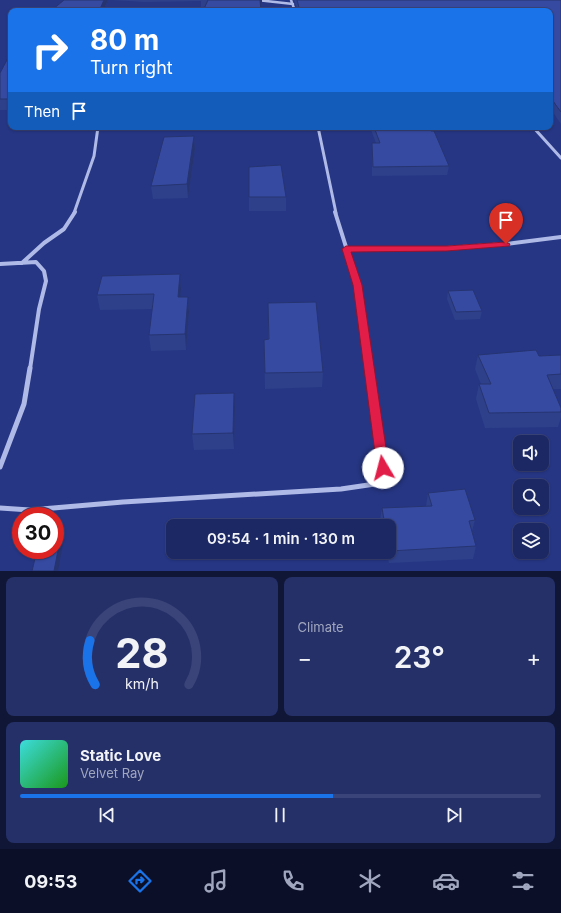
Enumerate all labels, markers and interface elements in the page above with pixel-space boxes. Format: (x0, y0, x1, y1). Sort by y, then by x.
text: 80 m (90, 23, 159, 57)
icon: right (24, 24, 76, 76)
text: Turn right (90, 57, 173, 78)
icon: arrive (68, 100, 90, 122)
text: Then (24, 102, 60, 121)
pin (489, 203, 523, 244)
icon: arrive (495, 209, 517, 231)
map controls (513, 435, 549, 559)
button: sound (513, 435, 549, 471)
position arrow (362, 447, 404, 489)
button: search (513, 479, 549, 515)
speed limit sign: 30 (12, 507, 64, 559)
button: layers (513, 523, 549, 559)
text: 09:54 · 1 min · 130 m (207, 529, 355, 548)
text: Climate (298, 619, 344, 635)
text: 28 (115, 627, 168, 677)
text: 23° (394, 639, 445, 675)
text: − (298, 645, 312, 671)
text: + (526, 645, 541, 671)
text: km/h (125, 674, 159, 691)
text: Static Love (80, 746, 161, 765)
text: Velvet Ray (80, 765, 144, 781)
icon: previous (96, 804, 118, 826)
icon: pause (269, 804, 291, 826)
icon: next (443, 804, 465, 826)
icon: directions (126, 867, 154, 895)
icon: music (202, 867, 230, 895)
icon: phone (279, 867, 307, 895)
icon: climate (356, 867, 384, 895)
icon: car (432, 867, 460, 895)
icon: filters (509, 867, 537, 895)
text: 09:53 (24, 871, 77, 892)

